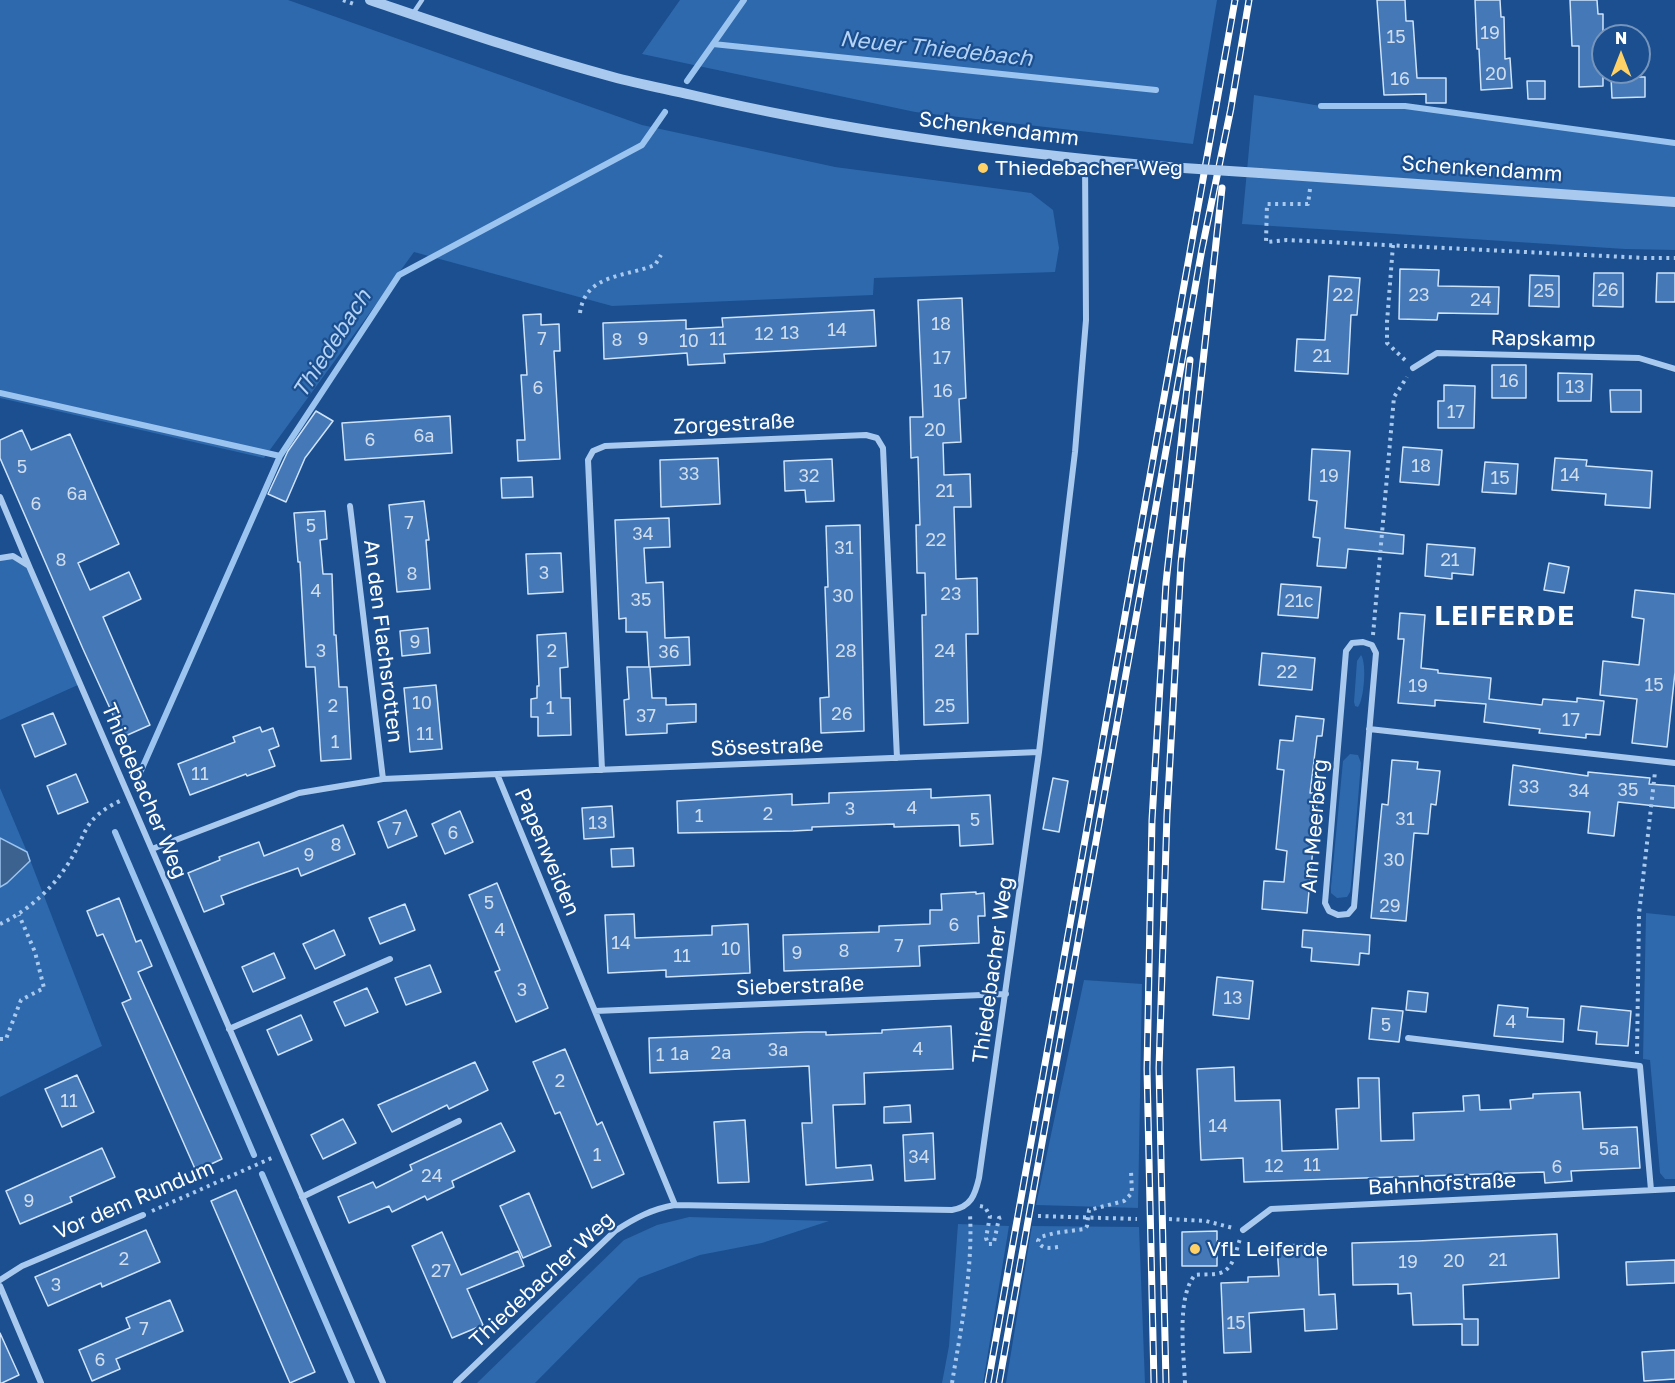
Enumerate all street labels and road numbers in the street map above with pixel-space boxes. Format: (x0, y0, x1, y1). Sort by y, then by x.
street label: Schenkendamm (917, 107, 1081, 151)
street label: Schenkendamm (1401, 151, 1563, 187)
street label: Rapskamp (1490, 325, 1596, 353)
street label: Zorgestraße (673, 408, 795, 440)
street label: An den Flachsrotten (358, 538, 408, 744)
street label: Thiedebacher Weg (96, 700, 192, 882)
street label: Sösestraße (710, 732, 824, 762)
street label: Am Meerberg (1297, 758, 1333, 894)
street label: Papenweiden (509, 785, 585, 919)
street label: Thiedebacher Weg (967, 875, 1019, 1065)
street label: Sieberstraße (735, 971, 865, 1001)
street label: Vor dem Rundum (50, 1155, 218, 1245)
street label: Bahnhofstraße (1367, 1168, 1517, 1200)
street label: Thiedebacher Weg (465, 1207, 619, 1353)

